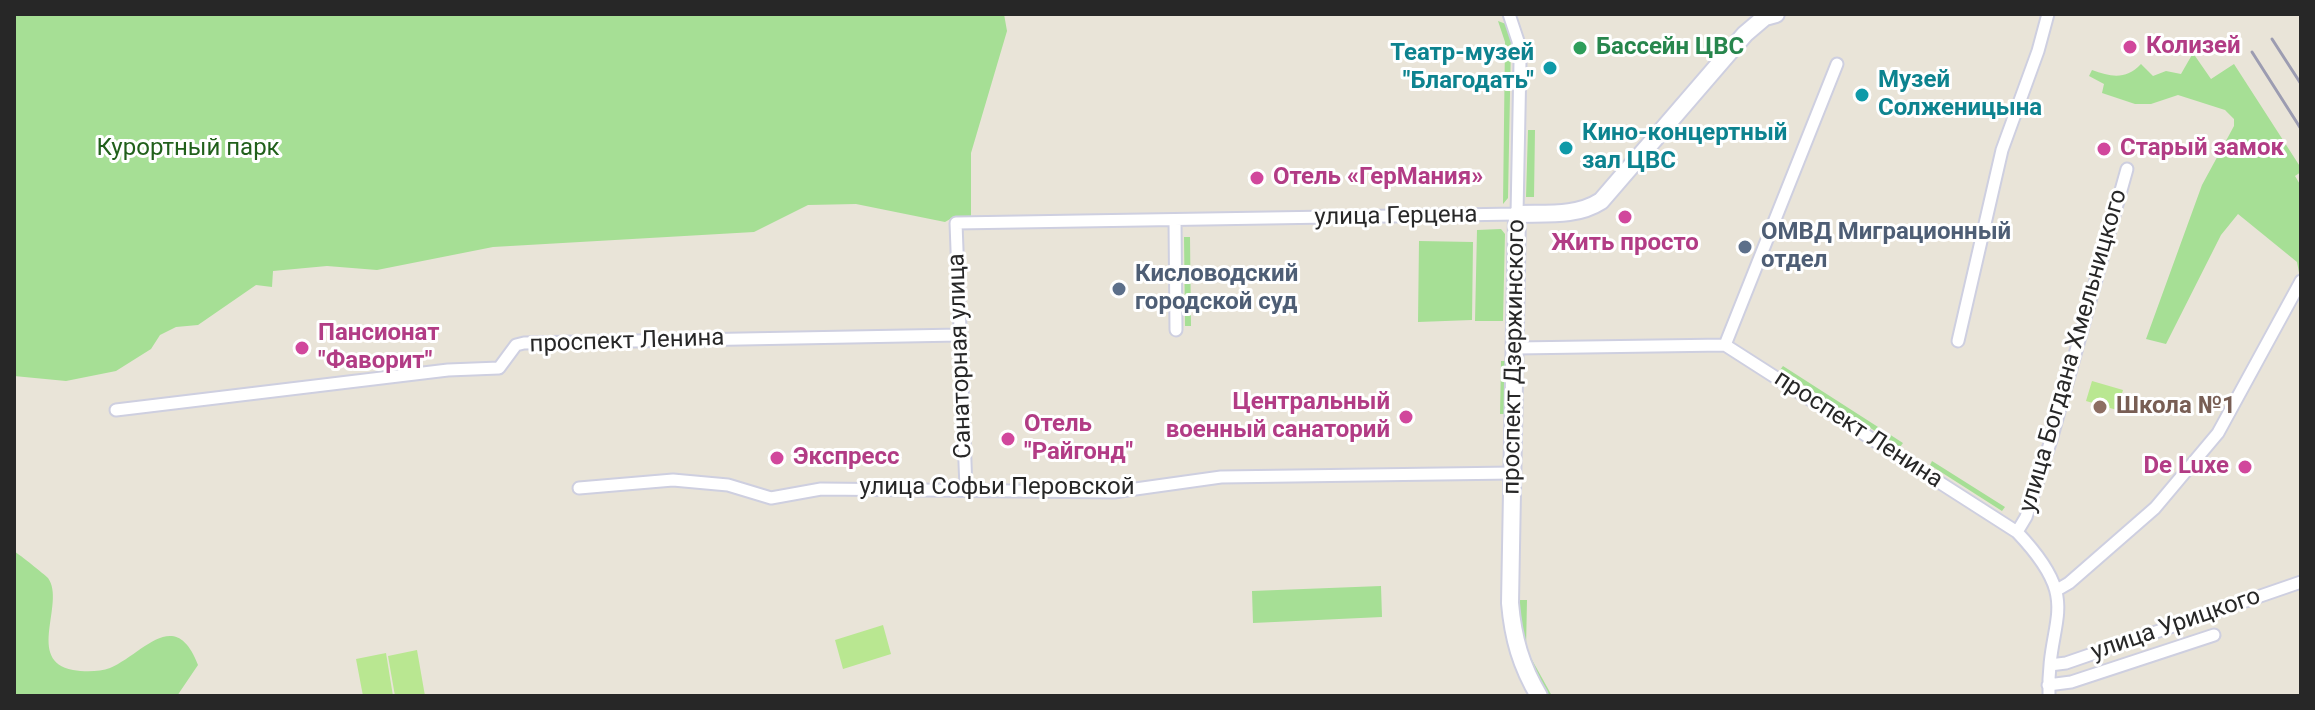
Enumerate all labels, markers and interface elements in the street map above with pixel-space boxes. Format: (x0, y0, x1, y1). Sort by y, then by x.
place label: Колизей (2146, 33, 2241, 61)
place label: Бассейн ЦВС (1596, 34, 1744, 62)
marker: Колизей (2121, 38, 2139, 56)
marker: Бассейн ЦВС (1571, 39, 1589, 57)
place label: Театр-музей "Благодать" (1390, 40, 1534, 96)
marker: Театр-музей "Благодать" (1541, 59, 1559, 77)
place label: Музей Солженицына (1878, 67, 2042, 123)
marker: Музей Солженицына (1853, 86, 1871, 104)
place label: Кино-концертный зал ЦВС (1582, 120, 1787, 176)
park label: Курортный парк (96, 135, 280, 163)
place label: Старый замок (2120, 135, 2284, 163)
marker: Кино-концертный зал ЦВС (1557, 139, 1575, 157)
marker: Старый замок (2095, 140, 2113, 158)
place label: Отель «ГерМания» (1273, 164, 1483, 192)
marker: Отель «ГерМания» (1248, 169, 1266, 187)
street label: улица Богдана Хмельницкого (2014, 186, 2134, 516)
street label: улица Герцена (1314, 201, 1478, 233)
marker: Жить просто (1616, 208, 1634, 226)
street label: проспект Дзержинского (1498, 219, 1532, 495)
place label: ОМВД Миграционный отдел (1761, 219, 2011, 275)
place label: Жить просто (1551, 230, 1699, 258)
marker: ОМВД Миграционный отдел (1736, 238, 1754, 256)
street label: Санаторная улица (943, 253, 979, 459)
place label: Кисловодский городской суд (1135, 261, 1298, 317)
marker: Кисловодский городской суд (1110, 280, 1128, 298)
place label: Пансионат "Фаворит" (318, 320, 440, 376)
street label: проспект Ленина (529, 324, 725, 360)
marker: Пансионат "Фаворит" (293, 339, 311, 357)
street label: проспект Ленина (1768, 365, 1948, 495)
place label: Центральный военный санаторий (1166, 389, 1390, 445)
place label: Школа №1 (2116, 393, 2236, 421)
marker: Школа №1 (2091, 398, 2109, 416)
marker: Центральный военный санаторий (1397, 408, 1415, 426)
place label: Отель "Райгонд" (1024, 411, 1133, 467)
marker: Отель "Райгонд" (999, 430, 1017, 448)
place label: Экспресс (793, 444, 899, 472)
marker: Экспресс (768, 449, 786, 467)
place label: De Luxe (2143, 453, 2229, 481)
marker: De Luxe (2236, 458, 2254, 476)
street label: улица Софьи Перовской (860, 474, 1134, 502)
street label: улица Урицкого (2088, 583, 2264, 667)

